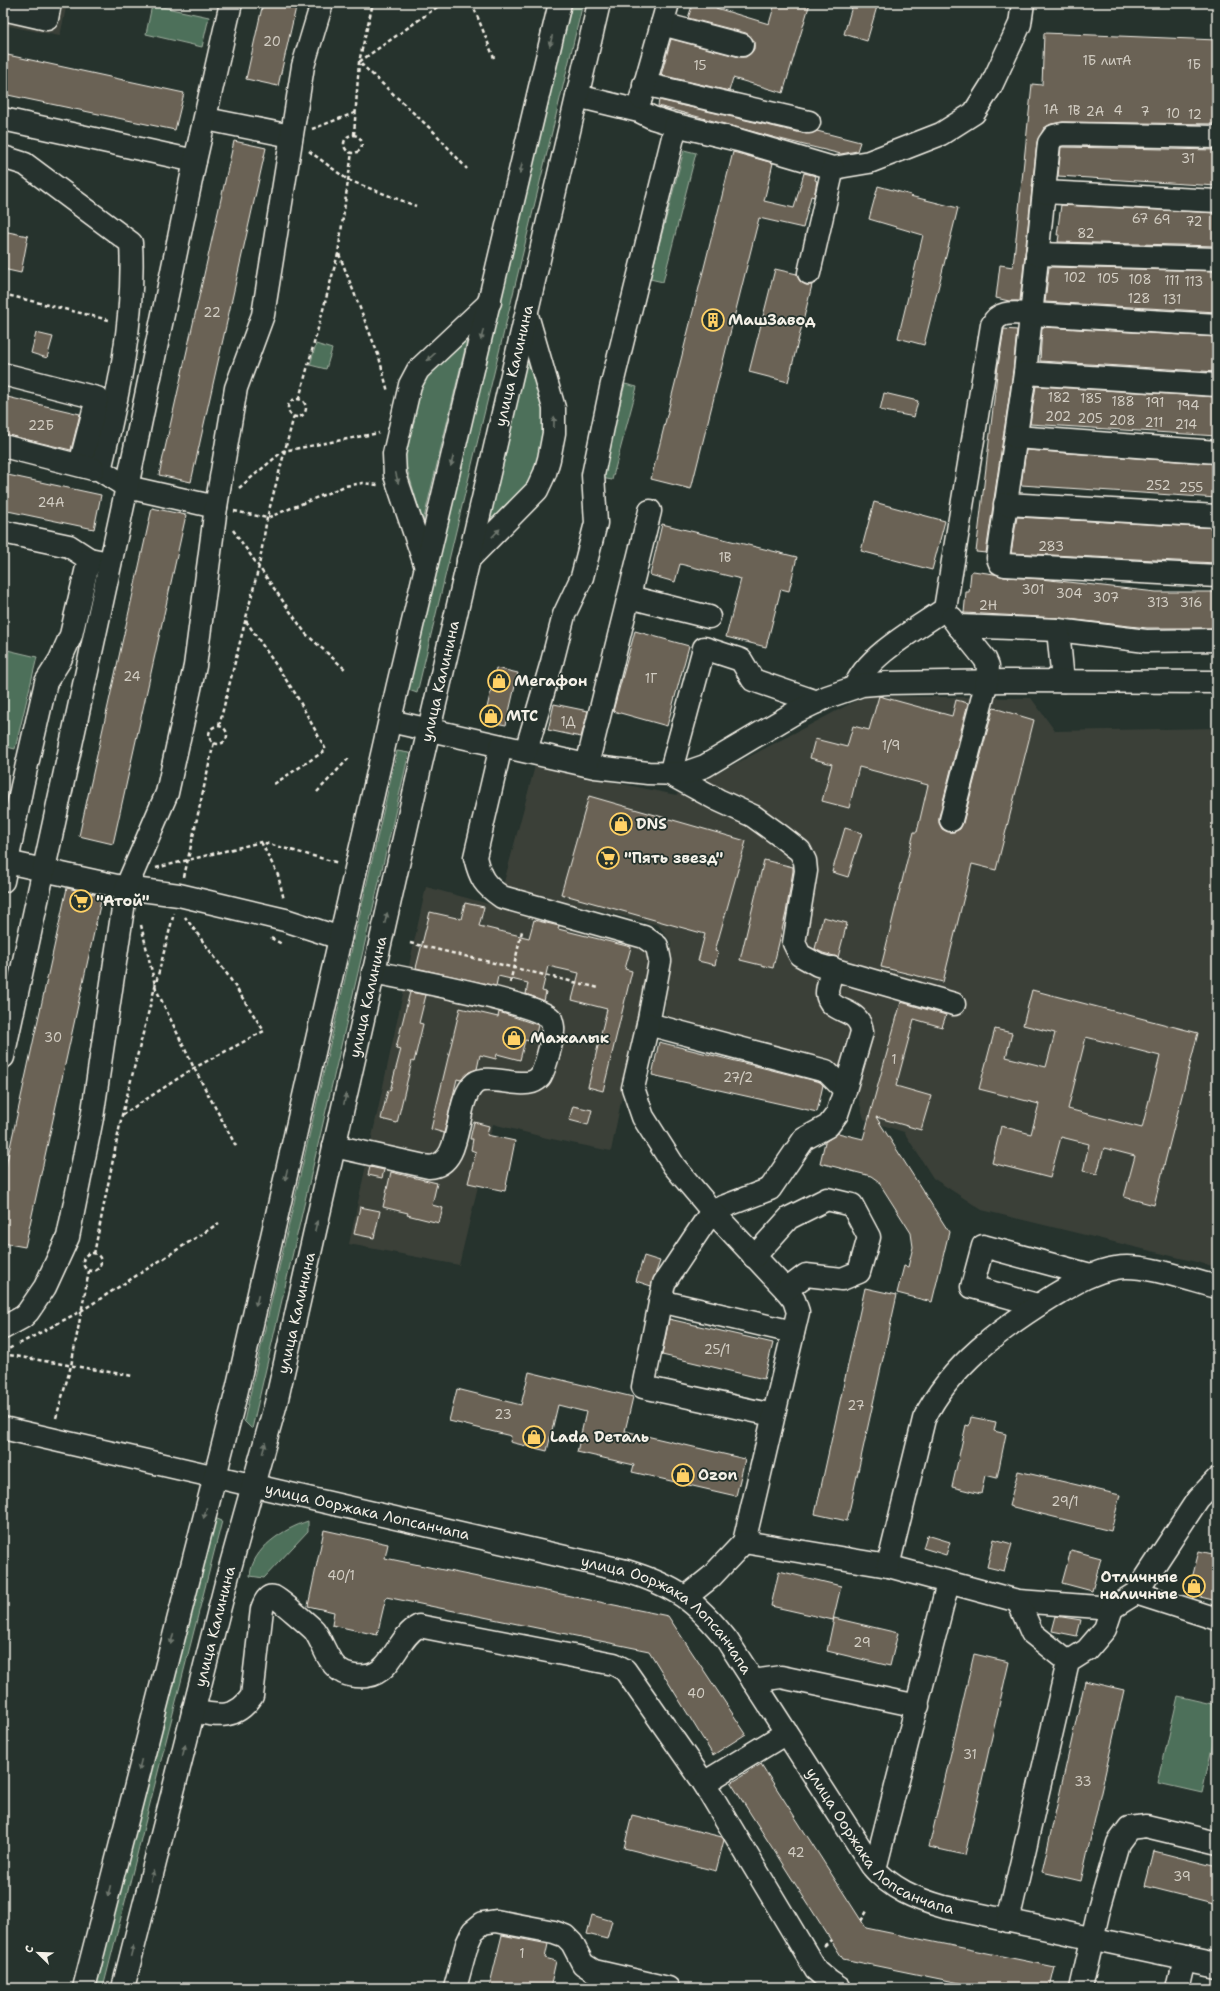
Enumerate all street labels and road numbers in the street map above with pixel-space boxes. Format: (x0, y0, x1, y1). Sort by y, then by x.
street label: улица Калинина (490, 302, 538, 428)
street label: улица Калинина (416, 618, 464, 744)
street label: улица Калинина (345, 934, 392, 1060)
street label: улица Калинина (273, 1250, 320, 1376)
street label: улица Ооржака Лопсанчапа (263, 1478, 472, 1545)
street label: улица Ооржака Лопсанчапа (579, 1551, 757, 1679)
street label: улица Калинина (190, 1563, 240, 1689)
street label: улица Ооржака Лопсанчапа (801, 1764, 956, 1919)

